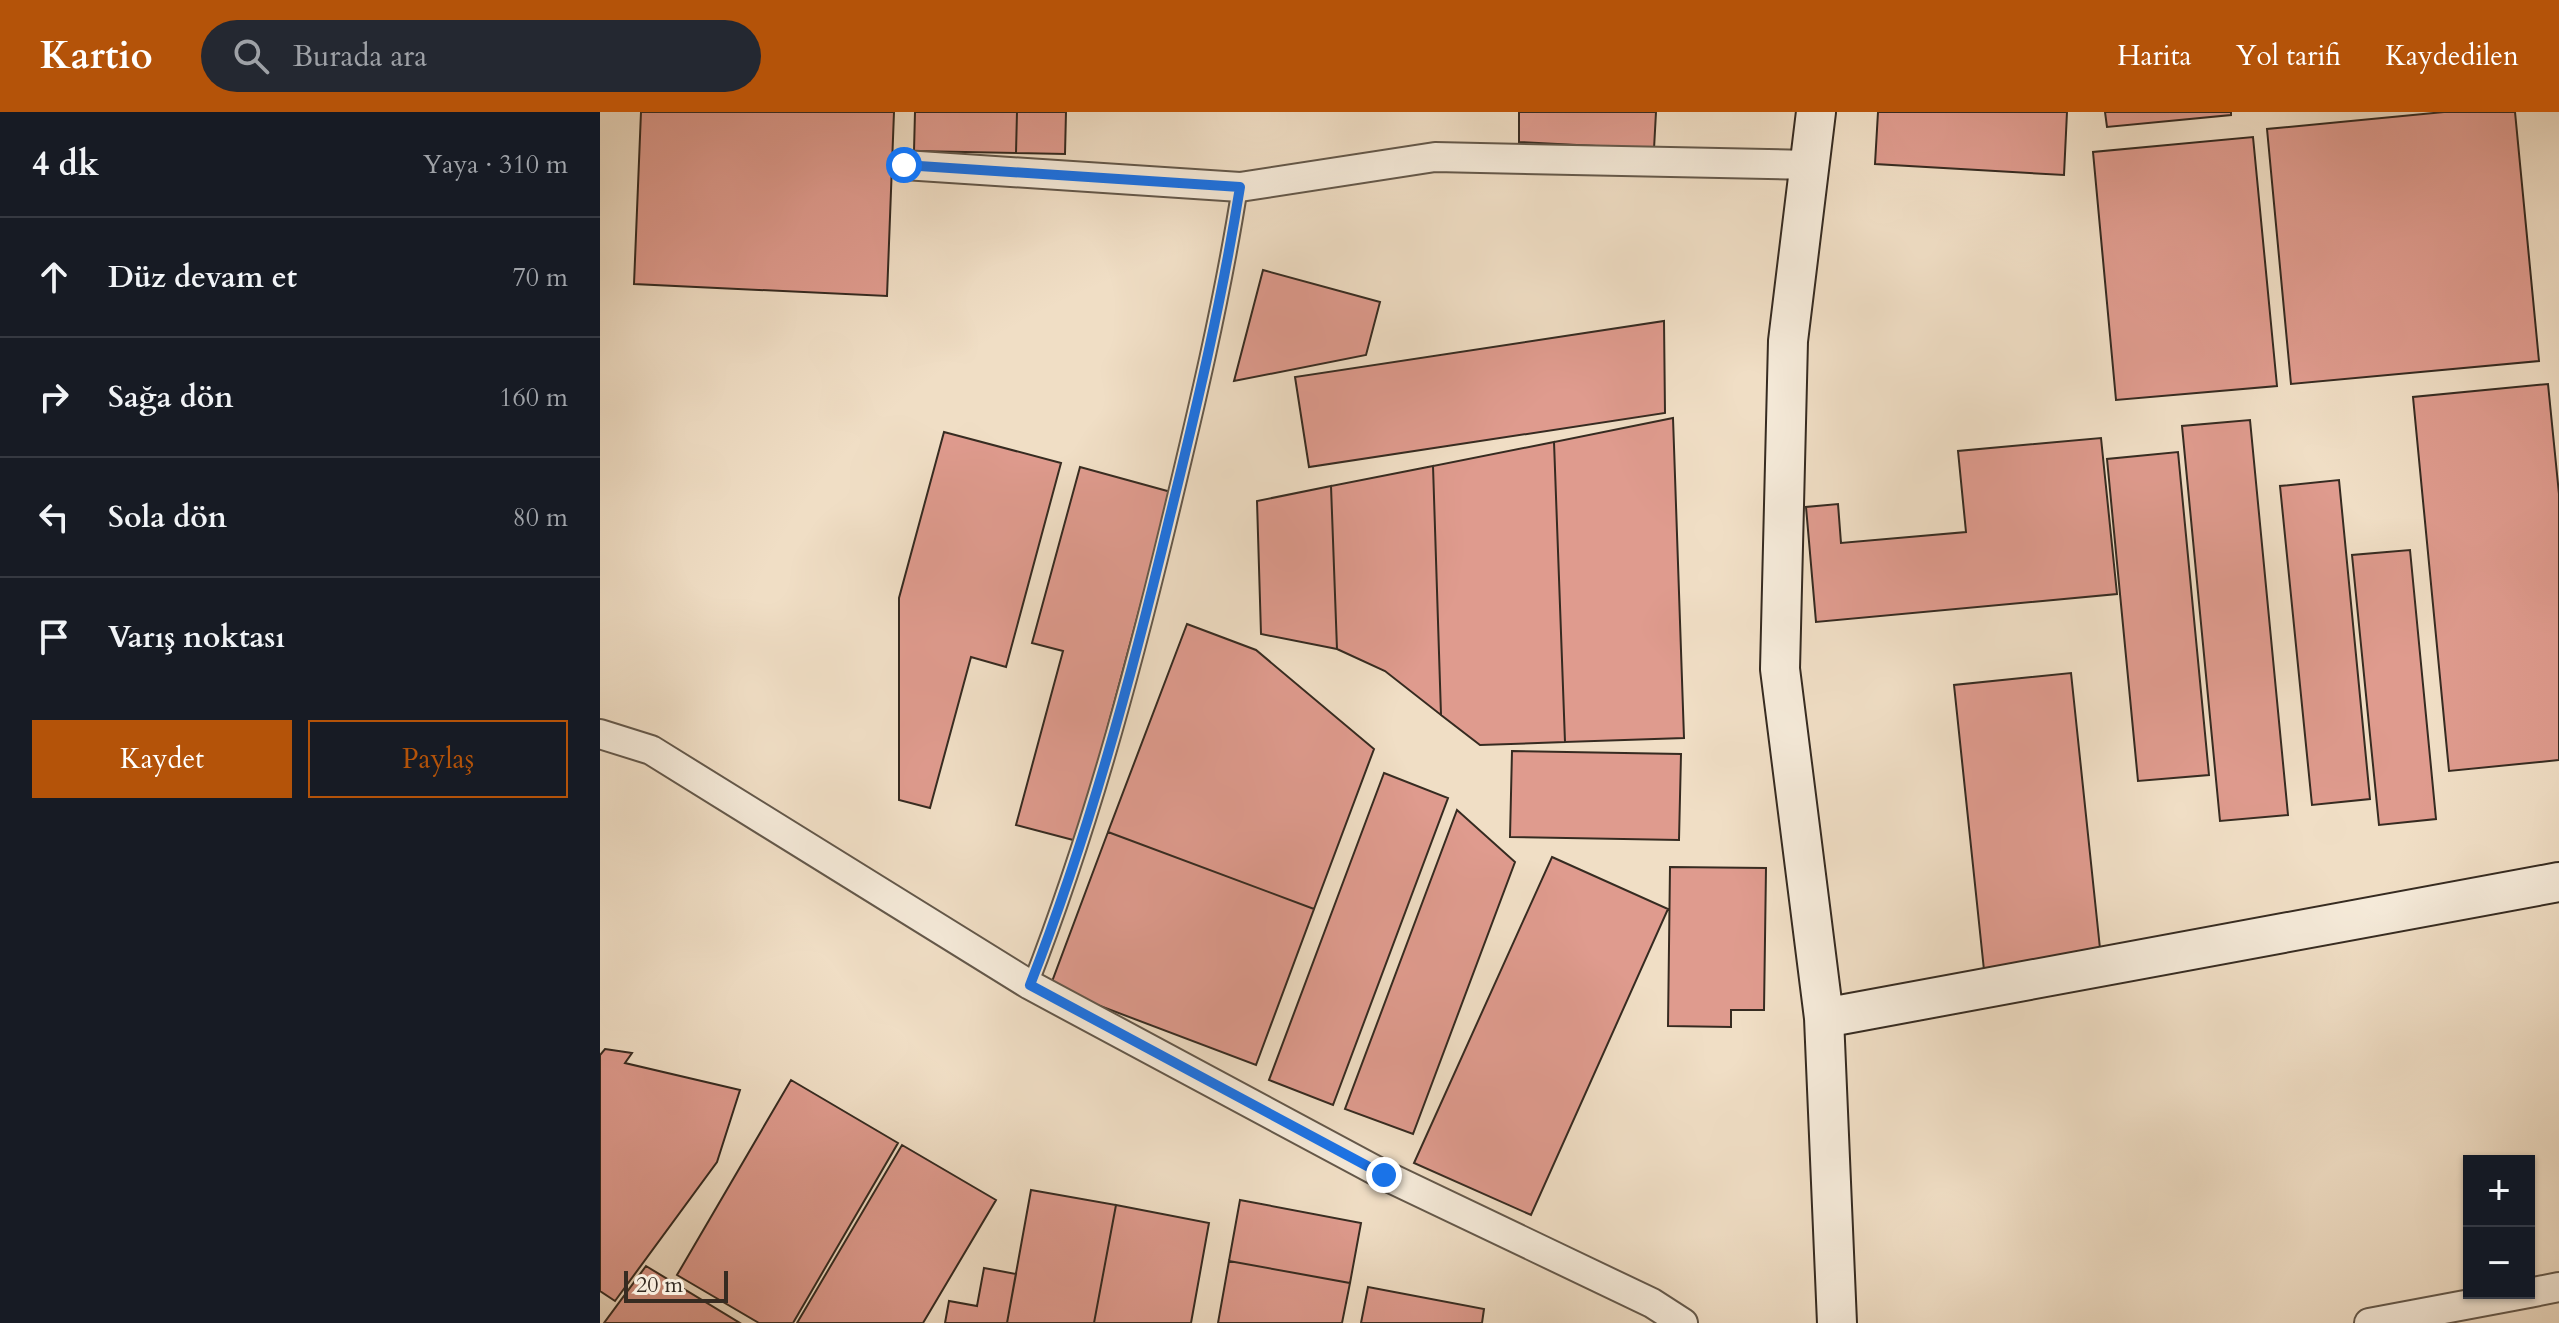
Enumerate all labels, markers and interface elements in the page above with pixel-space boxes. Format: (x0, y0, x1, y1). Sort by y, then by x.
search box (201, 20, 761, 92)
text: Kartio (40, 30, 153, 82)
icon: search (229, 34, 273, 78)
text: Burada ara (293, 36, 427, 77)
text: Harita (2117, 37, 2192, 75)
text: Yol tarifi (2236, 37, 2341, 75)
text: Kaydedilen (2385, 37, 2519, 75)
text: 4 dk (32, 141, 99, 187)
text: Yaya · 310 m (423, 147, 568, 182)
route start (886, 147, 922, 183)
icon: ahead (32, 255, 76, 299)
text: Düz devam et (108, 257, 297, 298)
text: 70 m (512, 260, 568, 295)
icon: right (32, 375, 76, 419)
text: Sağa dön (108, 377, 234, 418)
text: 160 m (499, 380, 568, 415)
icon: left (32, 495, 76, 539)
text: Sola dön (108, 497, 227, 538)
text: 80 m (512, 500, 568, 535)
icon: arrive (32, 615, 76, 659)
text: Varış noktası (108, 617, 285, 658)
button: Kaydet (32, 720, 292, 798)
button: Paylaş (308, 720, 568, 798)
map controls (2463, 1155, 2535, 1299)
button: + (2463, 1155, 2535, 1227)
route end (1366, 1157, 1402, 1193)
button: − (2463, 1227, 2535, 1299)
scale bar (624, 1267, 728, 1303)
text: 20 m (636, 1270, 683, 1300)

